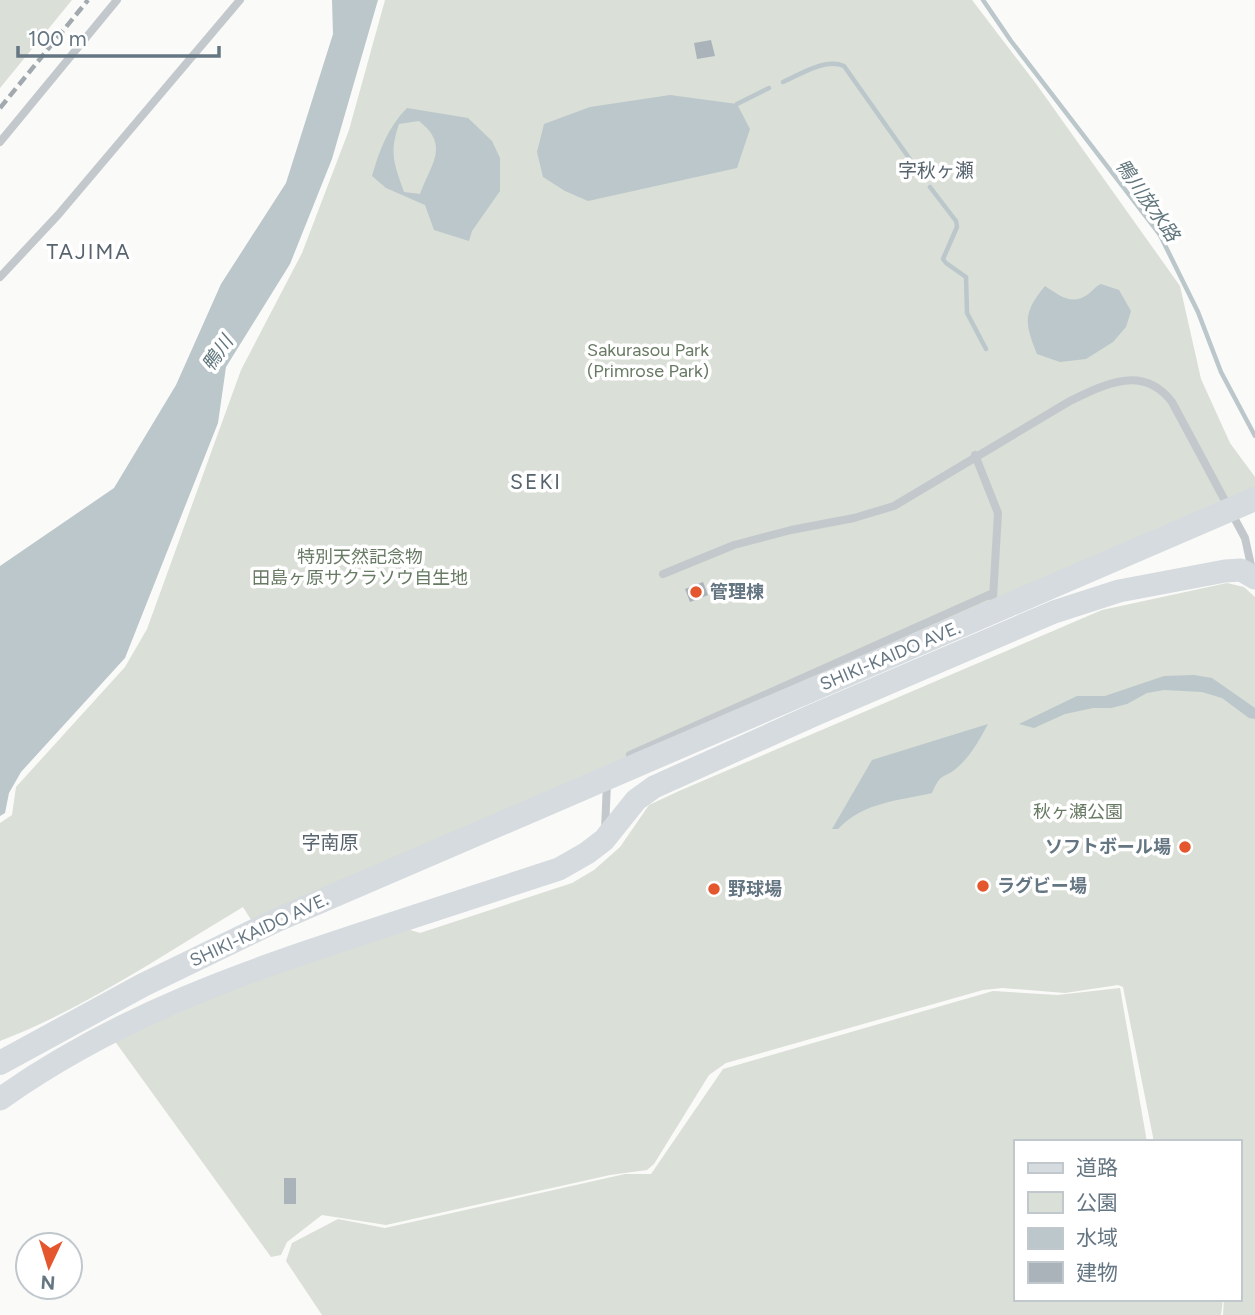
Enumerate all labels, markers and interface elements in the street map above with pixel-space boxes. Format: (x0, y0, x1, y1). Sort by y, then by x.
scale bar (18, 14, 219, 58)
text: 100 m (28, 26, 87, 51)
water label: 鴨川放水路 (1111, 155, 1185, 247)
district label: 字秋ヶ瀬 (898, 159, 974, 182)
district label: TAJIMA (47, 239, 131, 264)
water label: 鴨川 (197, 329, 239, 375)
park label: Sakurasou Park (Primrose Park) (587, 339, 709, 382)
district label: SEKI (510, 469, 562, 494)
park label: 特別天然記念物 田島ヶ原サクラソウ自生地 (252, 546, 468, 589)
place label: 管理棟 (710, 581, 764, 603)
marker: 管理棟 (688, 584, 704, 600)
street label: SHIKI-KAIDO AVE. (817, 617, 963, 695)
park label: 秋ヶ瀬公園 (1033, 801, 1123, 823)
district label: 字南原 (301, 831, 359, 854)
place label: ソフトボール場 (1045, 836, 1171, 858)
marker: ソフトボール場 (1177, 839, 1193, 855)
place label: ラグビー場 (997, 875, 1087, 897)
place label: 野球場 (728, 878, 782, 900)
marker: ラグビー場 (975, 878, 991, 894)
marker: 野球場 (706, 881, 722, 897)
street label: SHIKI-KAIDO AVE. (186, 888, 332, 972)
legend (1014, 1140, 1241, 1301)
text: 道路 (1076, 1155, 1118, 1180)
text: 公園 (1076, 1190, 1118, 1215)
text: 水域 (1076, 1225, 1118, 1250)
north arrow (14, 1231, 84, 1301)
text: 建物 (1076, 1260, 1118, 1285)
text: N (40, 1270, 56, 1294)

